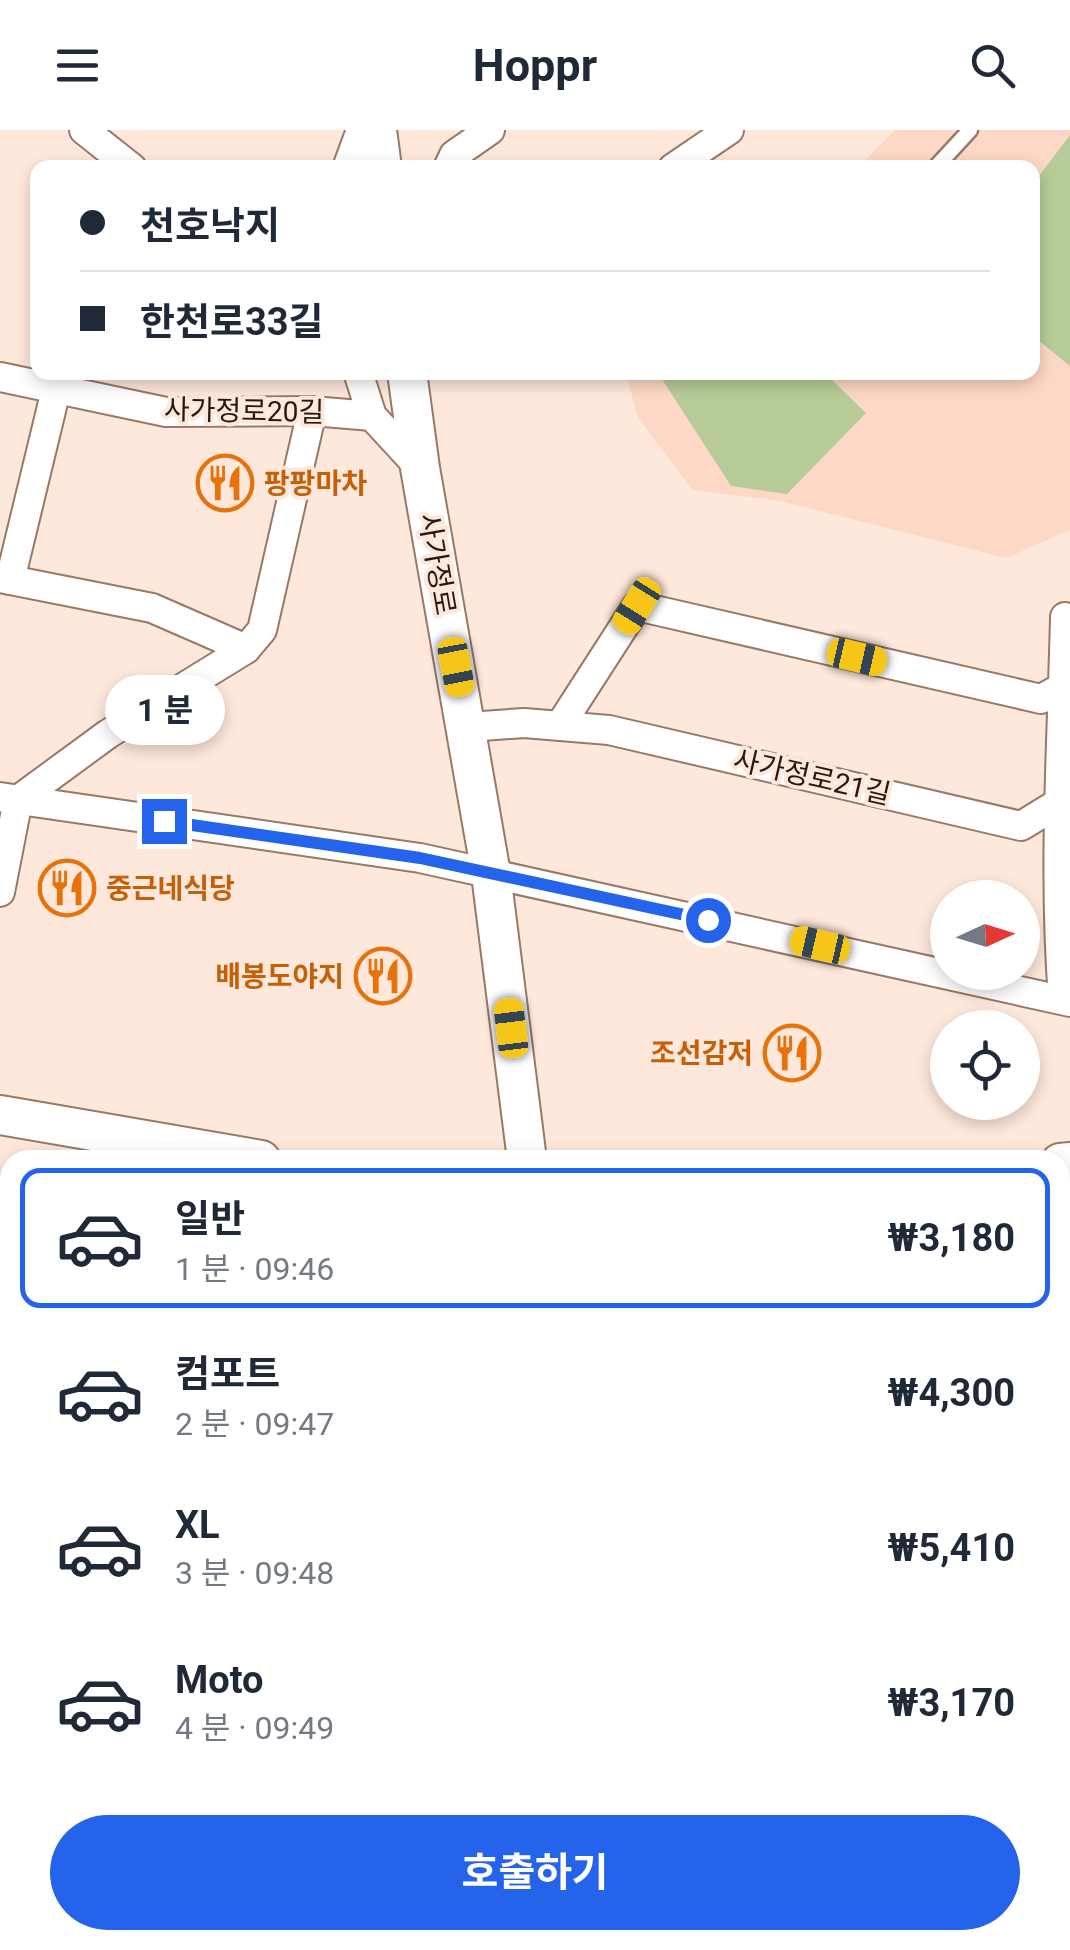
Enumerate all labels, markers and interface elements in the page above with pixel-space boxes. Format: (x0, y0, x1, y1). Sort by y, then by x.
icon: menu (50, 38, 105, 93)
icon: search (965, 38, 1020, 93)
text: Hoppr (473, 39, 597, 92)
text: 천호낙지 (140, 204, 280, 248)
text: 한천로33길 (140, 300, 323, 344)
street label: 사가정로20길 (164, 393, 324, 429)
restaurant icon: 팡팡마차 (195, 453, 255, 513)
place label: 팡팡마차 (264, 467, 367, 500)
street label: 사가정로 (412, 510, 462, 618)
car (608, 573, 666, 639)
car (436, 635, 476, 699)
car (824, 636, 890, 678)
callout: 1 분 (104, 676, 224, 746)
text: 1 분 (137, 691, 193, 729)
street label: 사가정로21길 (730, 743, 894, 811)
route end (142, 799, 187, 844)
restaurant icon: 중근네식당 (37, 858, 97, 918)
place label: 중근네식당 (106, 872, 235, 905)
north arrow (930, 880, 1040, 990)
map controls (930, 880, 1040, 1120)
route start (686, 898, 731, 943)
car (787, 924, 853, 966)
restaurant icon: 배봉도야지 (353, 946, 413, 1006)
place label: 배봉도야지 (215, 960, 344, 993)
car (492, 996, 530, 1060)
button: locate (930, 1010, 1040, 1120)
restaurant icon: 조선감저 (762, 1023, 822, 1083)
place label: 조선감저 (650, 1037, 753, 1070)
icon: car (55, 1193, 145, 1283)
text: 일반 (175, 1197, 245, 1241)
text: ₩3,180 (888, 1216, 1015, 1260)
text: 1 분 · 09:46 (175, 1250, 334, 1288)
icon: car (55, 1348, 145, 1438)
text: 컴포트 (175, 1352, 280, 1396)
text: ₩4,300 (888, 1371, 1015, 1415)
text: 2 분 · 09:47 (175, 1405, 334, 1443)
icon: car (55, 1503, 145, 1593)
text: XL (175, 1503, 220, 1547)
text: ₩5,410 (888, 1526, 1015, 1570)
text: 3 분 · 09:48 (175, 1554, 334, 1592)
icon: car (55, 1658, 145, 1748)
text: Moto (175, 1658, 264, 1702)
text: ₩3,170 (888, 1681, 1015, 1725)
text: 4 분 · 09:49 (175, 1709, 334, 1747)
button: 호출하기 (50, 1815, 1020, 1930)

